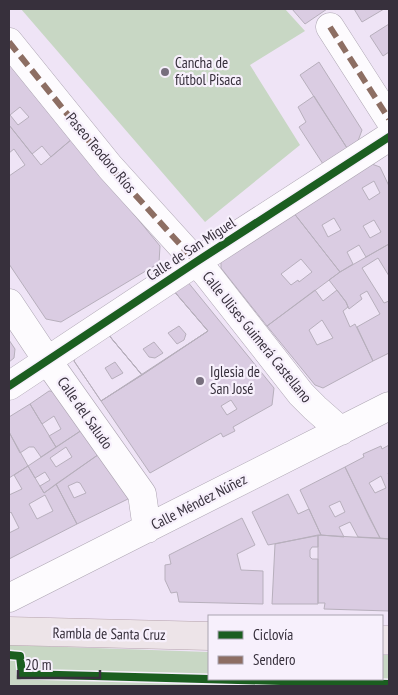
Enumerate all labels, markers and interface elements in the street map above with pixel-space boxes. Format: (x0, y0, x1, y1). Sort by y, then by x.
place label: Cancha de fútbol Pisaca (175, 53, 242, 89)
marker: Cancha de fútbol Pisaca (159, 66, 171, 78)
street label: Paseo Teodoro Ríos (62, 109, 141, 197)
street label: Calle de San Miguel (143, 212, 239, 284)
street label: Calle Ulises Guimerá Castellano (199, 267, 316, 406)
place label: Iglesia de San José (210, 362, 260, 398)
street label: Calle del Saludo (54, 373, 117, 452)
marker: Iglesia de San José (194, 375, 206, 387)
street label: Calle Méndez Núñez (148, 469, 250, 534)
legend (208, 615, 383, 680)
street label: Rambla de Santa Cruz (52, 623, 166, 644)
text: Ciclovía (253, 625, 293, 644)
scale bar (18, 648, 100, 680)
text: Sendero (253, 650, 295, 669)
text: 20 m (25, 655, 51, 674)

